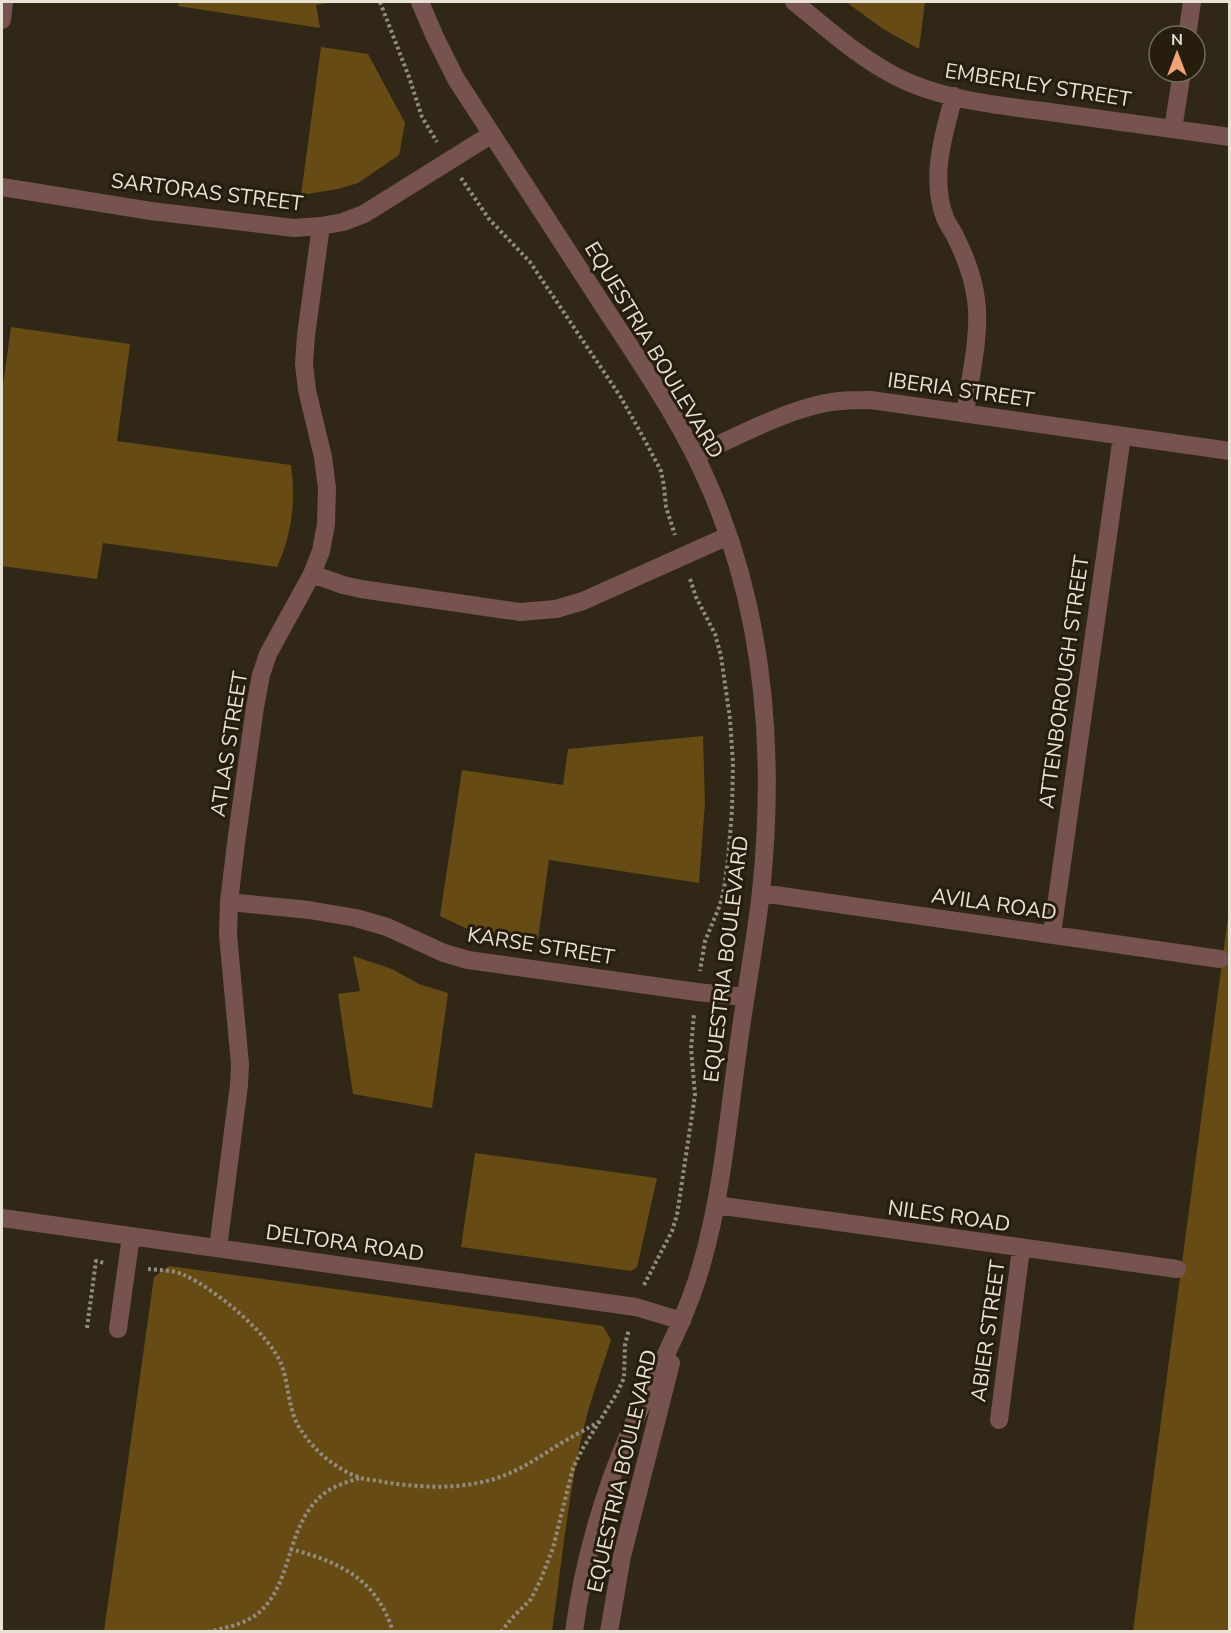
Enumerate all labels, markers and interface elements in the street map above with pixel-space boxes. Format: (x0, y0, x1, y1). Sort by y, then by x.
north arrow (1147, 24, 1207, 84)
text: N (1171, 29, 1183, 51)
street label: EMBERLEY STREET (943, 56, 1134, 114)
street label: SARTORAS STREET (109, 166, 305, 218)
street label: EQUESTRIA BOULEVARD (578, 236, 730, 464)
street label: IBERIA STREET (886, 366, 1037, 414)
street label: ATTENBOROUGH STREET (1032, 553, 1096, 810)
street label: ATLAS STREET (204, 669, 254, 819)
street label: EQUESTRIA BOULEVARD (697, 834, 755, 1084)
street label: AVILA ROAD (929, 881, 1059, 927)
street label: KARSE STREET (465, 921, 617, 972)
street label: NILES ROAD (886, 1194, 1012, 1238)
street label: DELTORA ROAD (264, 1218, 426, 1268)
street label: ABIER STREET (964, 1258, 1012, 1404)
street label: EQUESTRIA BOULEVARD (580, 1347, 664, 1595)

